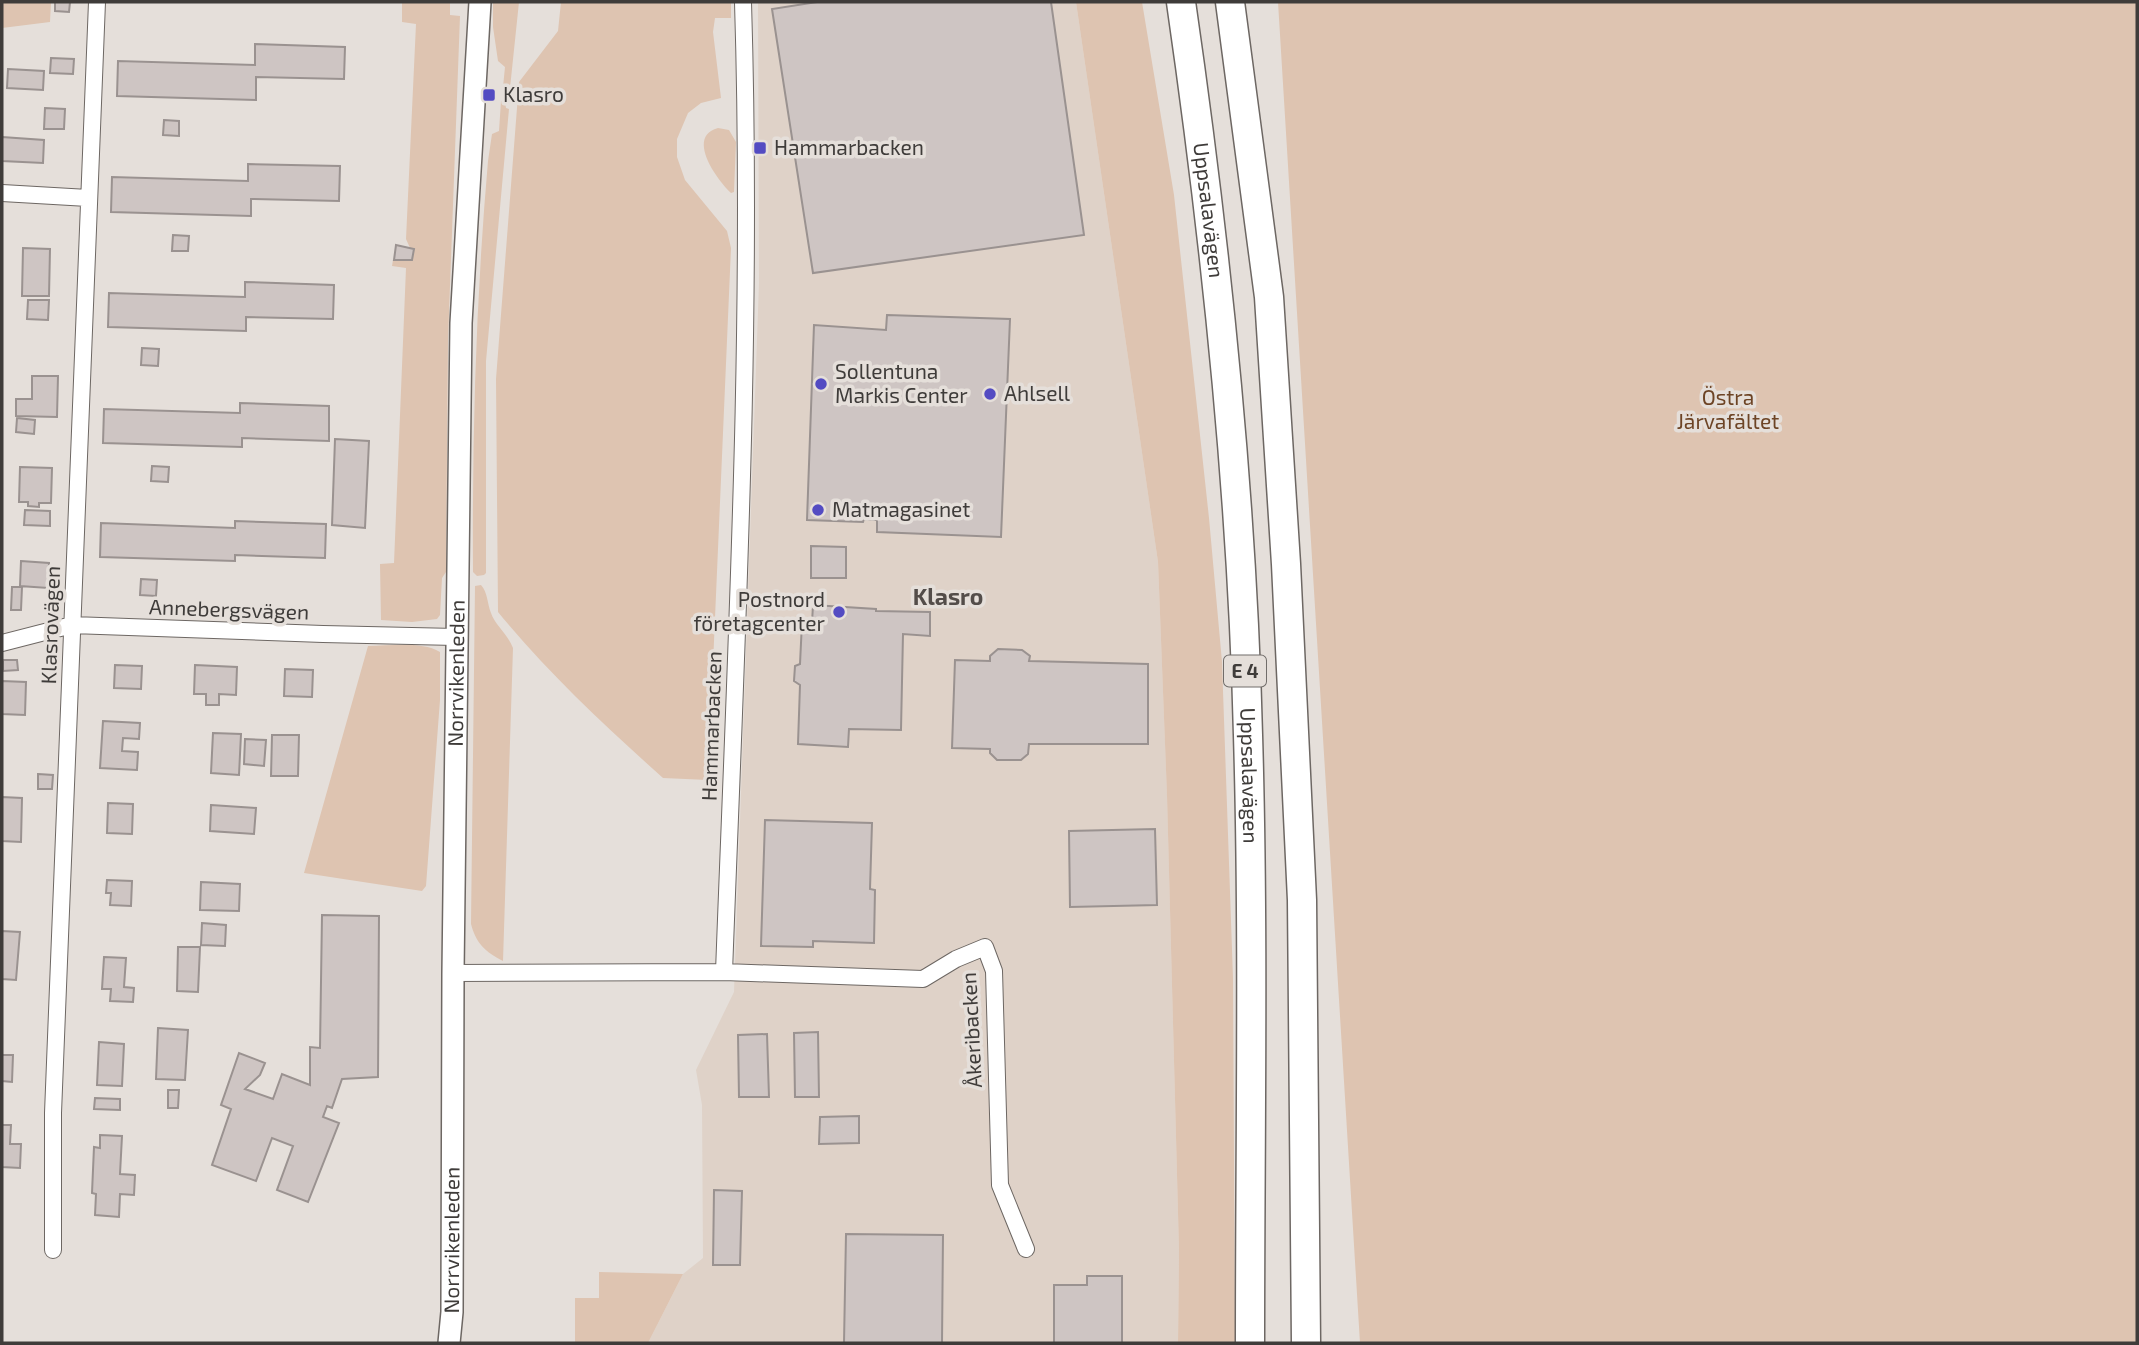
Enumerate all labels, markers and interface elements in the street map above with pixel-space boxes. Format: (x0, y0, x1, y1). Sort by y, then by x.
place label: Klasro (503, 81, 564, 106)
marker: Klasro (481, 87, 497, 103)
place label: Hammarbacken (774, 134, 924, 159)
marker: Hammarbacken (752, 140, 768, 156)
street label: Uppsalavägen (1189, 141, 1230, 279)
place label: Sollentuna Markis Center (835, 358, 968, 407)
marker: Sollentuna Markis Center (813, 376, 829, 392)
place label: Ahlsell (1004, 380, 1071, 405)
park label: Östra Järvafältet (1677, 384, 1779, 433)
marker: Ahlsell (982, 386, 998, 402)
place label: Matmagasinet (832, 496, 970, 521)
marker: Matmagasinet (810, 502, 826, 518)
street label: Klasrovägen (35, 565, 64, 685)
district label: Klasro (913, 582, 983, 610)
place label: Postnord företagcenter (693, 586, 826, 635)
street label: Annebergsvägen (149, 593, 310, 624)
street label: Norrvikenleden (442, 600, 469, 747)
marker: Postnord företagcenter (831, 604, 847, 620)
street label: Hammarbacken (695, 651, 726, 801)
road number: E 4 (1224, 656, 1266, 686)
street label: Uppsalavägen (1236, 707, 1264, 844)
street label: Åkeribacken (955, 972, 986, 1089)
street label: Norrvikenleden (438, 1167, 463, 1314)

